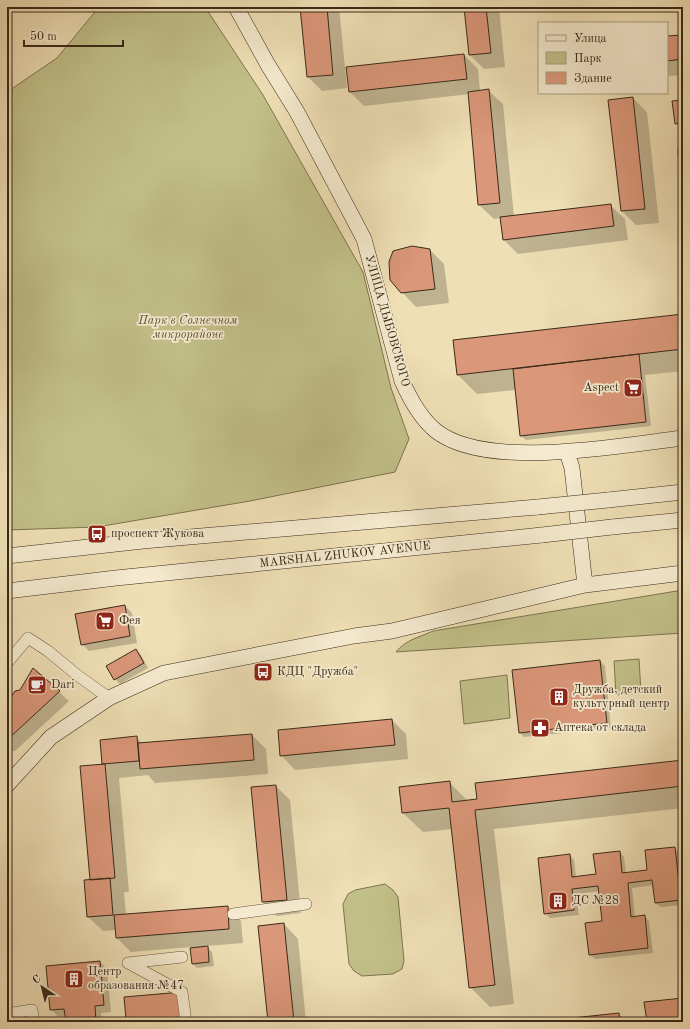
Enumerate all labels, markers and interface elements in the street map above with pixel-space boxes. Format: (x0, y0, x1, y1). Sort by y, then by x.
scale bar (24, 22, 123, 48)
legend (538, 22, 668, 94)
text: 50 m (30, 30, 57, 43)
text: Улица (574, 33, 607, 45)
text: Парк (574, 53, 602, 65)
text: Здание (574, 73, 612, 85)
street label: УЛИЦА ДЫБОВСКОГО (362, 254, 412, 388)
park label: Парк в Солнечном микрорайоне (137, 315, 238, 341)
supermarket icon: Aspect (622, 377, 644, 399)
place label: Aspect (583, 382, 619, 394)
bus stop icon: проспект Жукова (86, 523, 108, 545)
place label: проспект Жукова (111, 528, 204, 540)
street label: MARSHAL ZHUKOV AVENUE (259, 540, 431, 570)
supermarket icon: Фея (94, 610, 116, 632)
place label: Фея (119, 615, 141, 627)
bus stop icon: КДЦ "Дружба" (252, 661, 274, 683)
place label: КДЦ "Дружба" (277, 666, 358, 678)
cafe icon: Dari (26, 674, 48, 696)
place label: Dari (51, 679, 74, 691)
place label: Дружба, детский культурный центр (573, 684, 669, 710)
building icon: Дружба, детский культурный центр (548, 686, 570, 708)
pharmacy icon: Аптека от склада (529, 717, 551, 739)
place label: Аптека от склада (554, 722, 646, 734)
building icon: ДС №28 (547, 890, 569, 912)
place label: ДС №28 (572, 895, 619, 907)
place label: Центр образования №47 (88, 966, 184, 992)
north arrow (22, 967, 62, 1007)
building icon: Центр образования №47 (63, 968, 85, 990)
text: С (31, 973, 43, 987)

